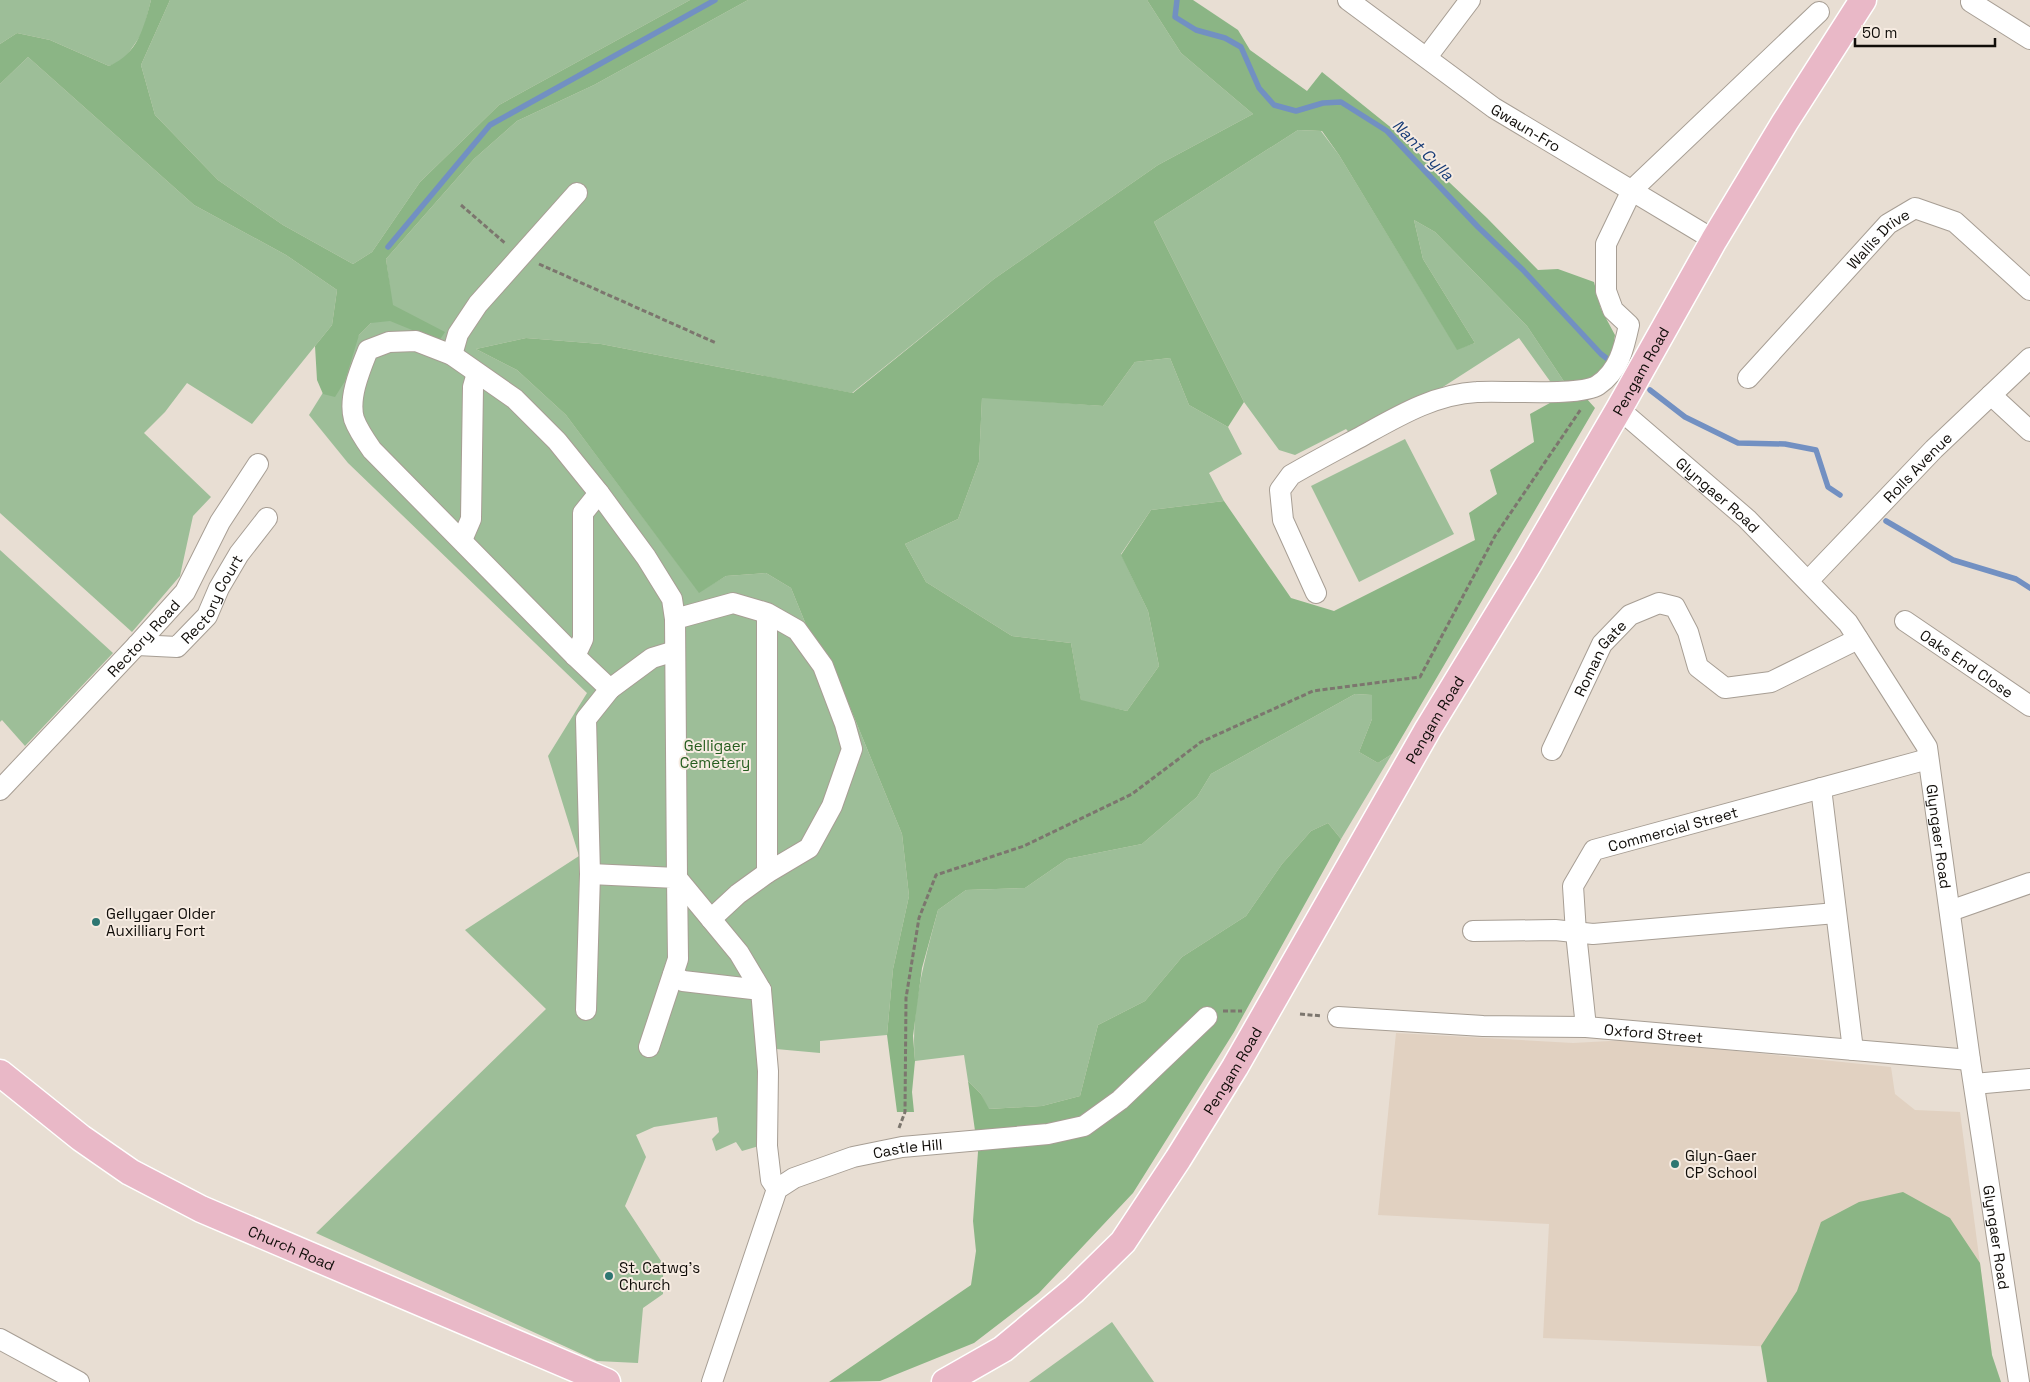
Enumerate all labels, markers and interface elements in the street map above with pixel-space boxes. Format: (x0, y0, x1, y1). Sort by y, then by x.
scale bar (1855, 15, 1995, 47)
text: 50 m (1862, 23, 1897, 42)
street label: Gwaun-Fro (1488, 99, 1564, 156)
water label: Nant Cylla (1388, 115, 1459, 186)
street label: Wallis Drive (1842, 204, 1913, 273)
street label: Pengam Road (1608, 323, 1673, 419)
street label: Rolls Avenue (1879, 428, 1956, 506)
street label: Glyngaer Road (1672, 453, 1764, 536)
street label: Rectory Court (176, 551, 246, 647)
street label: Rectory Road (103, 595, 183, 680)
street label: Roman Gate (1569, 616, 1630, 699)
street label: Oaks End Close (1917, 625, 2017, 702)
street label: Pengam Road (1401, 672, 1468, 767)
park label: Gelligaer Cemetery (680, 736, 750, 772)
street label: Glyngaer Road (1923, 783, 1956, 890)
street label: Commercial Street (1606, 802, 1740, 855)
place label: Gellygaer Older Auxilliary Fort (106, 904, 216, 940)
marker: Gellygaer Older Auxilliary Fort (90, 916, 102, 928)
street label: Oxford Street (1603, 1019, 1704, 1047)
street label: Pengam Road (1199, 1023, 1266, 1118)
street label: Castle Hill (871, 1134, 943, 1162)
place label: Glyn-Gaer CP School (1685, 1146, 1757, 1182)
marker: Glyn-Gaer CP School (1669, 1158, 1681, 1170)
street label: Glyngaer Road (1980, 1184, 2014, 1291)
street label: Church Road (245, 1221, 338, 1274)
place label: St. Catwg's Church (619, 1258, 700, 1294)
marker: St. Catwg's Church (603, 1270, 615, 1282)

